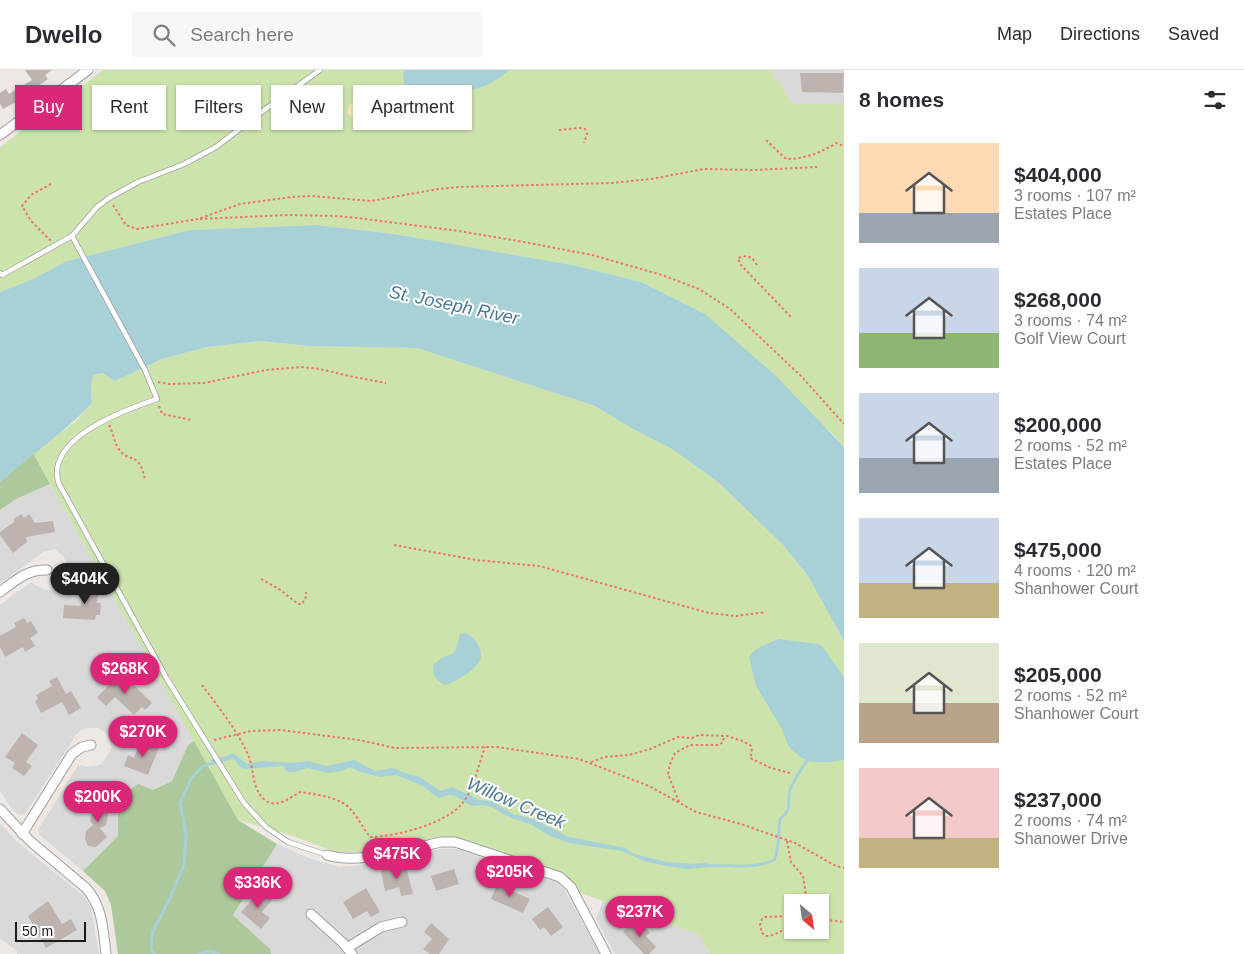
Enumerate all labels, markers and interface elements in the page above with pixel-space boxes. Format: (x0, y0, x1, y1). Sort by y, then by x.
search box (132, 12, 482, 57)
text: Dwello (25, 21, 102, 48)
icon: search (150, 21, 178, 49)
text: Search here (190, 24, 294, 45)
text: Map (997, 24, 1032, 44)
text: Directions (1060, 24, 1140, 44)
text: Saved (1168, 24, 1219, 44)
chip: Buy (15, 85, 82, 130)
chip: Rent (92, 85, 166, 130)
chip: Filters (176, 85, 261, 130)
chip: New (271, 85, 343, 130)
chip: Apartment (353, 85, 472, 130)
icon: filters (1201, 86, 1229, 114)
text: 8 homes (859, 88, 944, 111)
icon: home (899, 163, 959, 223)
text: $404,000 (1014, 163, 1102, 186)
text: 3 rooms · 107 m² (1014, 187, 1136, 204)
text: Estates Place (1014, 205, 1112, 222)
water label: St. Joseph River (387, 281, 522, 329)
icon: home (899, 288, 959, 348)
text: $268,000 (1014, 288, 1102, 311)
text: 3 rooms · 74 m² (1014, 312, 1127, 329)
text: Golf View Court (1014, 330, 1126, 347)
icon: home (899, 413, 959, 473)
text: $200,000 (1014, 413, 1102, 436)
text: 2 rooms · 52 m² (1014, 437, 1127, 454)
text: Estates Place (1014, 455, 1112, 472)
icon: home (899, 538, 959, 598)
text: $475,000 (1014, 538, 1102, 561)
pin: $404K (50, 562, 120, 605)
text: 4 rooms · 120 m² (1014, 562, 1136, 579)
text: $404K (61, 570, 109, 587)
text: Shanhower Court (1014, 580, 1139, 597)
pin: $268K (90, 652, 160, 695)
text: $268K (101, 660, 149, 677)
icon: home (899, 663, 959, 723)
text: $205,000 (1014, 663, 1102, 686)
text: 2 rooms · 52 m² (1014, 687, 1127, 704)
text: Shanhower Court (1014, 705, 1139, 722)
pin: $270K (108, 716, 178, 758)
text: $270K (119, 723, 167, 740)
water label: Willow Creek (464, 773, 569, 833)
pin: $200K (63, 780, 133, 823)
text: $200K (74, 788, 122, 805)
icon: home (899, 788, 959, 848)
text: $237,000 (1014, 788, 1102, 811)
text: 2 rooms · 74 m² (1014, 812, 1127, 829)
text: Shanower Drive (1014, 830, 1128, 847)
pin: $475K (362, 838, 432, 880)
text: $475K (373, 845, 421, 862)
pin: $205K (475, 856, 545, 898)
text: $205K (486, 863, 534, 880)
pin: $336K (223, 866, 293, 909)
text: $336K (234, 874, 282, 891)
north arrow (784, 894, 829, 939)
map controls (784, 894, 829, 939)
pin: $237K (605, 896, 675, 938)
text: $237K (616, 903, 664, 920)
scale bar (15, 919, 86, 942)
text: 50 m (22, 923, 53, 939)

